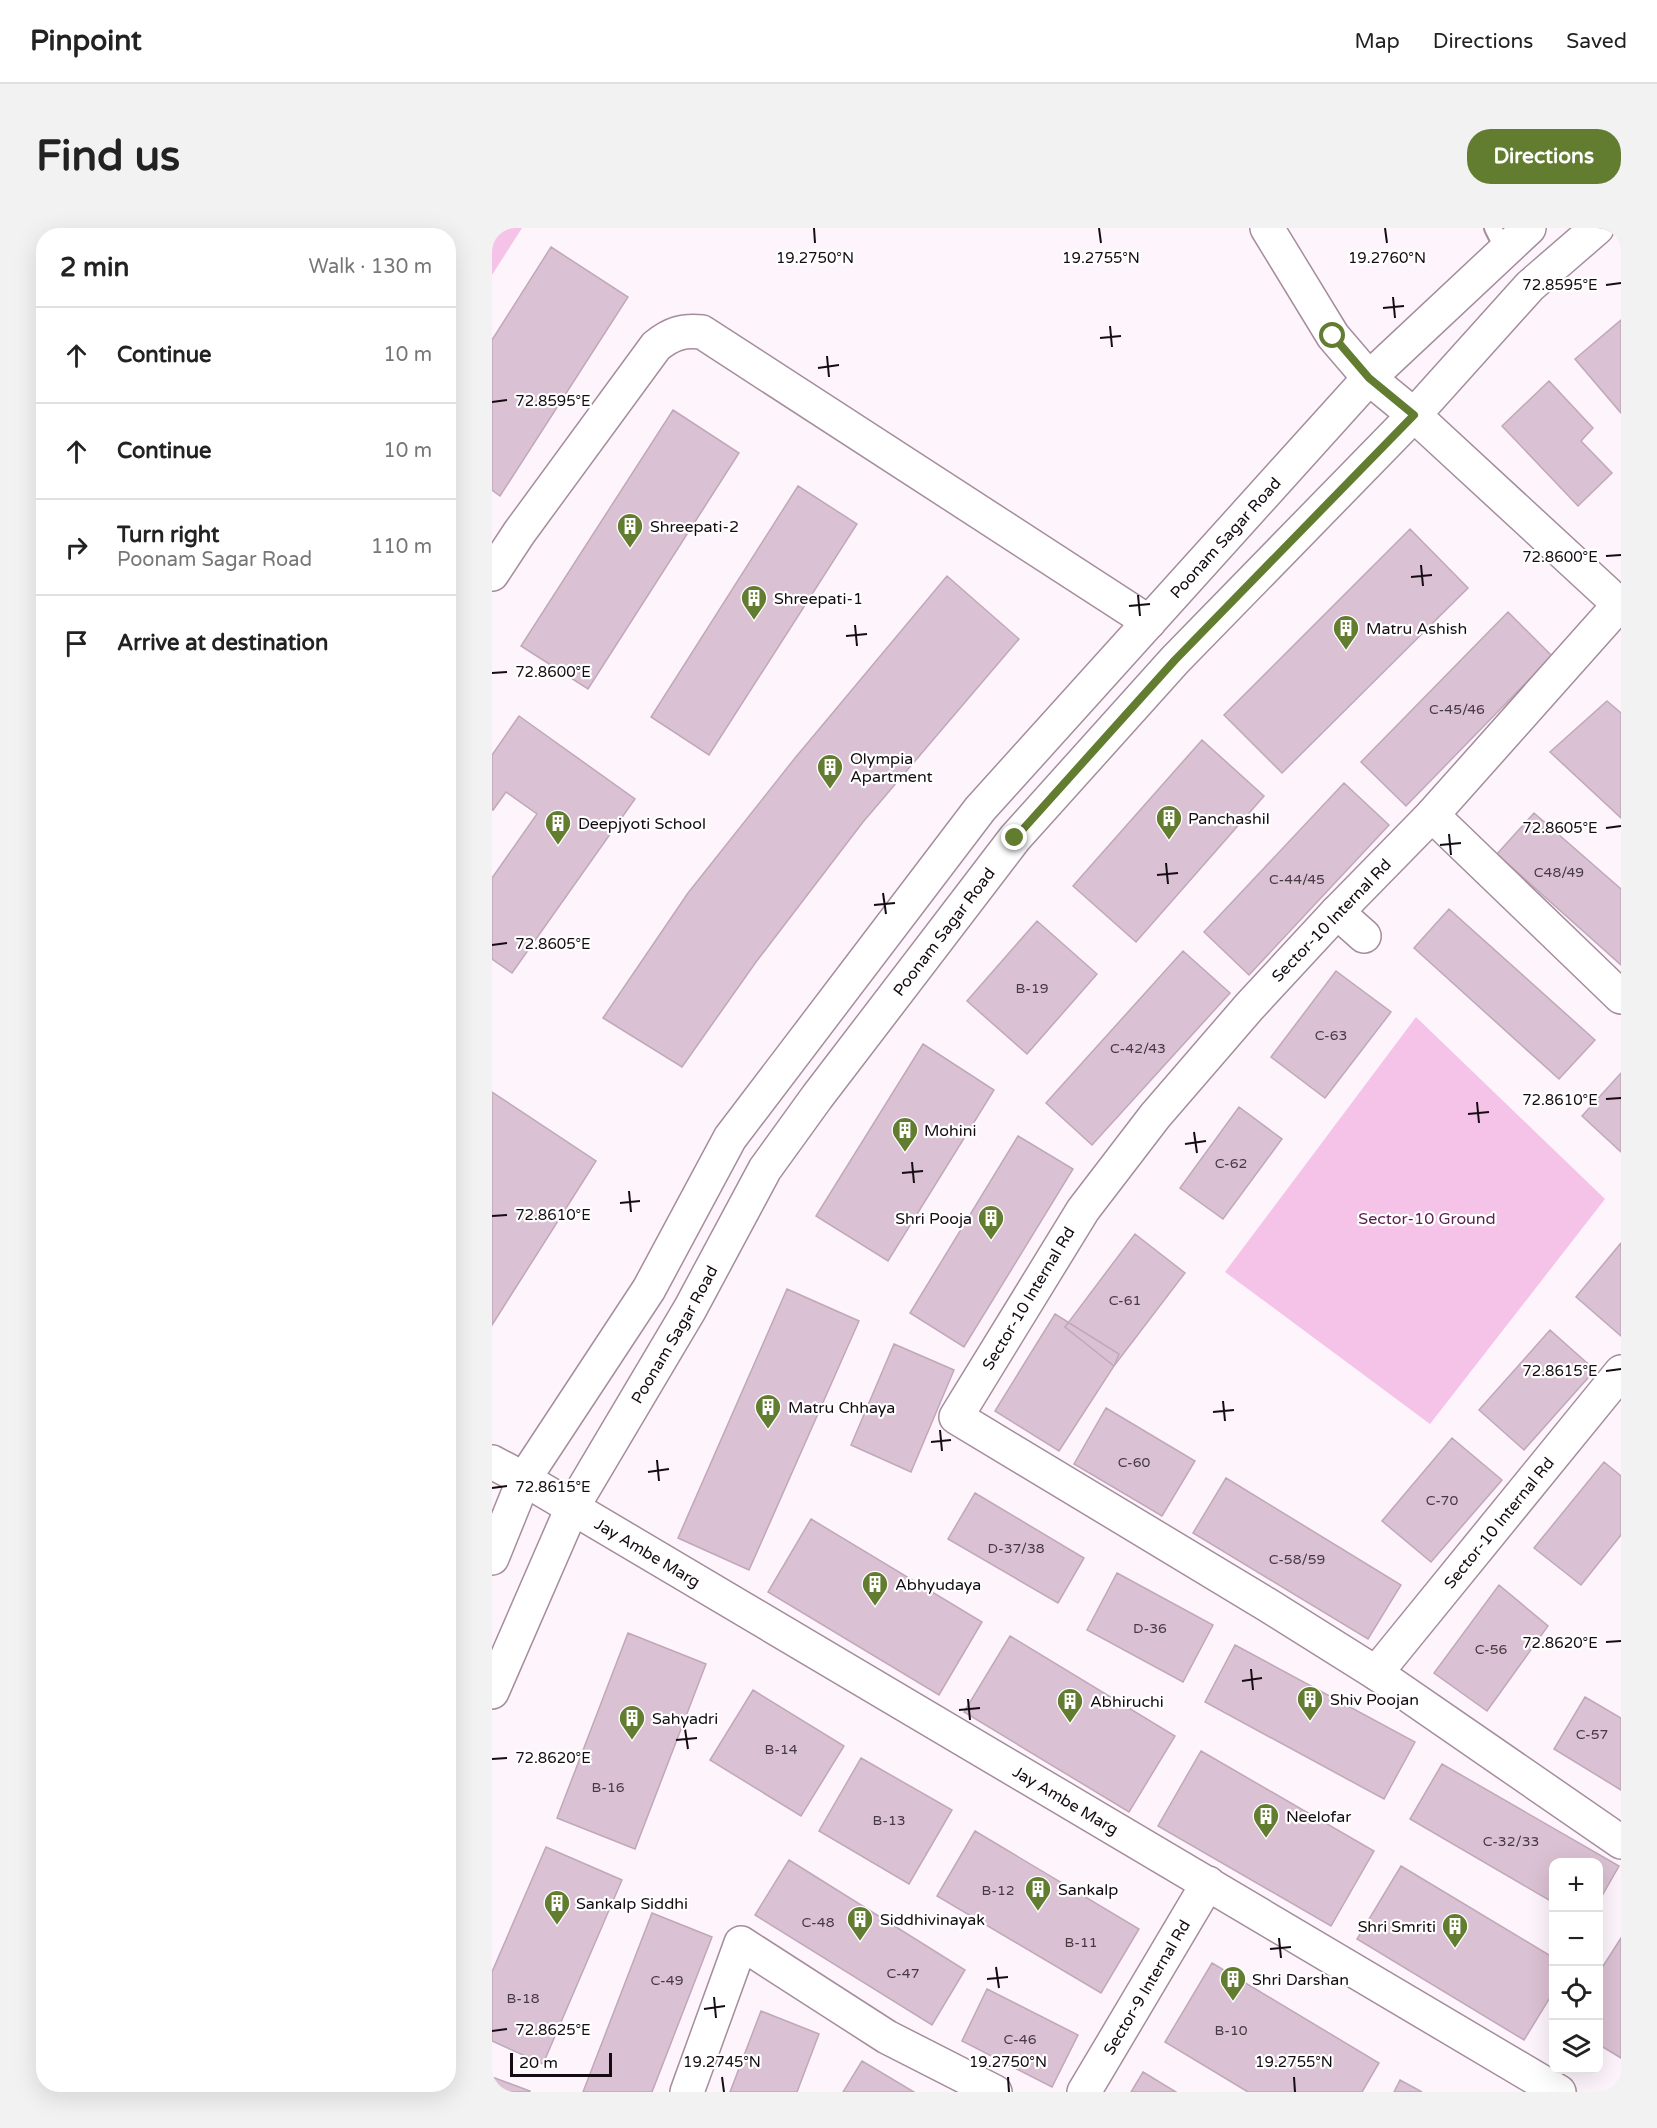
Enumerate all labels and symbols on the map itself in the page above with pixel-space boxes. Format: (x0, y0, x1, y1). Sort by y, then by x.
text: 19.2750°N (776, 249, 854, 267)
text: 19.2755°N (1062, 249, 1140, 267)
text: 19.2760°N (1348, 249, 1426, 267)
text: 72.8595°E (1522, 276, 1598, 294)
route start (1319, 322, 1345, 348)
text: 72.8595°E (515, 392, 591, 410)
street label: Poonam Sagar Road (1166, 473, 1286, 603)
building icon: Shreepati-2 (615, 511, 645, 549)
place label: Shreepati-2 (650, 517, 739, 537)
text: 72.8600°E (1522, 548, 1598, 566)
building icon: Shreepati-1 (739, 583, 769, 621)
place label: Shreepati-1 (774, 589, 863, 609)
building icon: Matru Ashish (1331, 613, 1361, 651)
place label: Matru Ashish (1366, 619, 1467, 639)
text: 72.8600°E (515, 663, 591, 681)
house number: C-45/46 (1429, 701, 1485, 718)
place label: Olympia Apartment (850, 749, 933, 787)
building icon: Olympia Apartment (815, 752, 845, 790)
building icon: Panchashil (1154, 803, 1184, 841)
building icon: Deepjyoti School (543, 808, 573, 846)
place label: Panchashil (1188, 809, 1270, 829)
place label: Deepjyoti School (578, 814, 706, 834)
text: 72.8605°E (1522, 819, 1598, 837)
route end (1001, 824, 1027, 850)
street label: Sector-10 Internal Rd (1268, 855, 1396, 986)
street label: Poonam Sagar Road (889, 864, 1000, 1000)
house number: C48/49 (1534, 864, 1584, 881)
house number: C-44/45 (1269, 871, 1325, 888)
text: 72.8605°E (515, 935, 591, 953)
house number: B-19 (1016, 980, 1049, 997)
house number: C-63 (1315, 1027, 1347, 1044)
house number: C-42/43 (1110, 1040, 1166, 1057)
text: 72.8610°E (1522, 1091, 1598, 1109)
building icon: Mohini (890, 1115, 920, 1153)
place label: Mohini (924, 1121, 976, 1141)
house number: C-62 (1215, 1155, 1247, 1172)
building icon: Shri Pooja (976, 1203, 1006, 1241)
text: 72.8610°E (515, 1206, 591, 1224)
place label: Shri Pooja (895, 1209, 972, 1229)
park label: Sector-10 Ground (1358, 1209, 1496, 1229)
street label: Sector-10 Internal Rd (978, 1223, 1080, 1374)
street label: Poonam Sagar Road (627, 1262, 722, 1408)
house number: C-61 (1109, 1292, 1141, 1309)
text: 72.8615°E (1522, 1362, 1598, 1380)
building icon: Matru Chhaya (753, 1392, 783, 1430)
place label: Matru Chhaya (788, 1398, 895, 1418)
street label: Sector-10 Internal Rd (1440, 1453, 1559, 1593)
house number: C-60 (1118, 1454, 1151, 1471)
text: 72.8615°E (515, 1478, 591, 1496)
house number: C-70 (1426, 1492, 1458, 1509)
street label: Jay Ambe Marg (591, 1514, 704, 1592)
house number: D-37/38 (987, 1540, 1045, 1557)
house number: C-58/59 (1269, 1551, 1325, 1568)
building icon: Abhyudaya (860, 1569, 890, 1607)
place label: Abhyudaya (895, 1575, 981, 1595)
house number: D-36 (1133, 1620, 1167, 1637)
text: 72.8620°E (1522, 1634, 1598, 1652)
house number: C-56 (1475, 1641, 1508, 1658)
building icon: Shiv Poojan (1295, 1684, 1325, 1722)
building icon: Abhiruchi (1055, 1686, 1085, 1724)
place label: Shiv Poojan (1330, 1690, 1419, 1710)
place label: Abhiruchi (1090, 1692, 1164, 1712)
building icon: Sahyadri (617, 1703, 647, 1741)
place label: Sahyadri (652, 1709, 718, 1729)
house number: C-57 (1576, 1726, 1608, 1743)
house number: B-14 (765, 1741, 798, 1758)
text: 72.8620°E (515, 1749, 591, 1767)
street label: Jay Ambe Marg (1009, 1762, 1122, 1840)
house number: B-16 (592, 1779, 625, 1796)
building icon: Neelofar (1251, 1801, 1281, 1839)
place label: Neelofar (1286, 1807, 1352, 1827)
house number: B-13 (873, 1812, 906, 1829)
house number: C-32/33 (1483, 1833, 1539, 1850)
building icon: Sankalp (1023, 1874, 1053, 1912)
place label: Sankalp (1058, 1880, 1118, 1900)
house number: B-12 (982, 1882, 1015, 1899)
building icon: Sankalp Siddhi (542, 1888, 572, 1926)
place label: Sankalp Siddhi (576, 1894, 688, 1914)
building icon: Siddhivinayak (845, 1904, 875, 1942)
place label: Siddhivinayak (880, 1910, 985, 1930)
building icon: Shri Smriti (1440, 1911, 1470, 1949)
house number: C-48 (802, 1914, 835, 1931)
street label: Sector-9 Internal Rd (1099, 1916, 1195, 2059)
place label: Shri Smriti (1358, 1917, 1436, 1937)
house number: B-11 (1065, 1934, 1098, 1951)
building icon: Shri Darshan (1218, 1964, 1248, 2002)
house number: C-47 (887, 1965, 919, 1982)
place label: Shri Darshan (1252, 1970, 1349, 1990)
house number: C-49 (651, 1972, 683, 1989)
house number: B-18 (507, 1990, 540, 2007)
text: 72.8625°E (515, 2021, 591, 2039)
house number: B-10 (1215, 2022, 1248, 2039)
house number: C-46 (1004, 2031, 1037, 2048)
scale bar (510, 2050, 612, 2078)
text: 19.2745°N (683, 2053, 761, 2071)
text: 19.2750°N (969, 2053, 1047, 2071)
text: 19.2755°N (1255, 2053, 1333, 2071)

